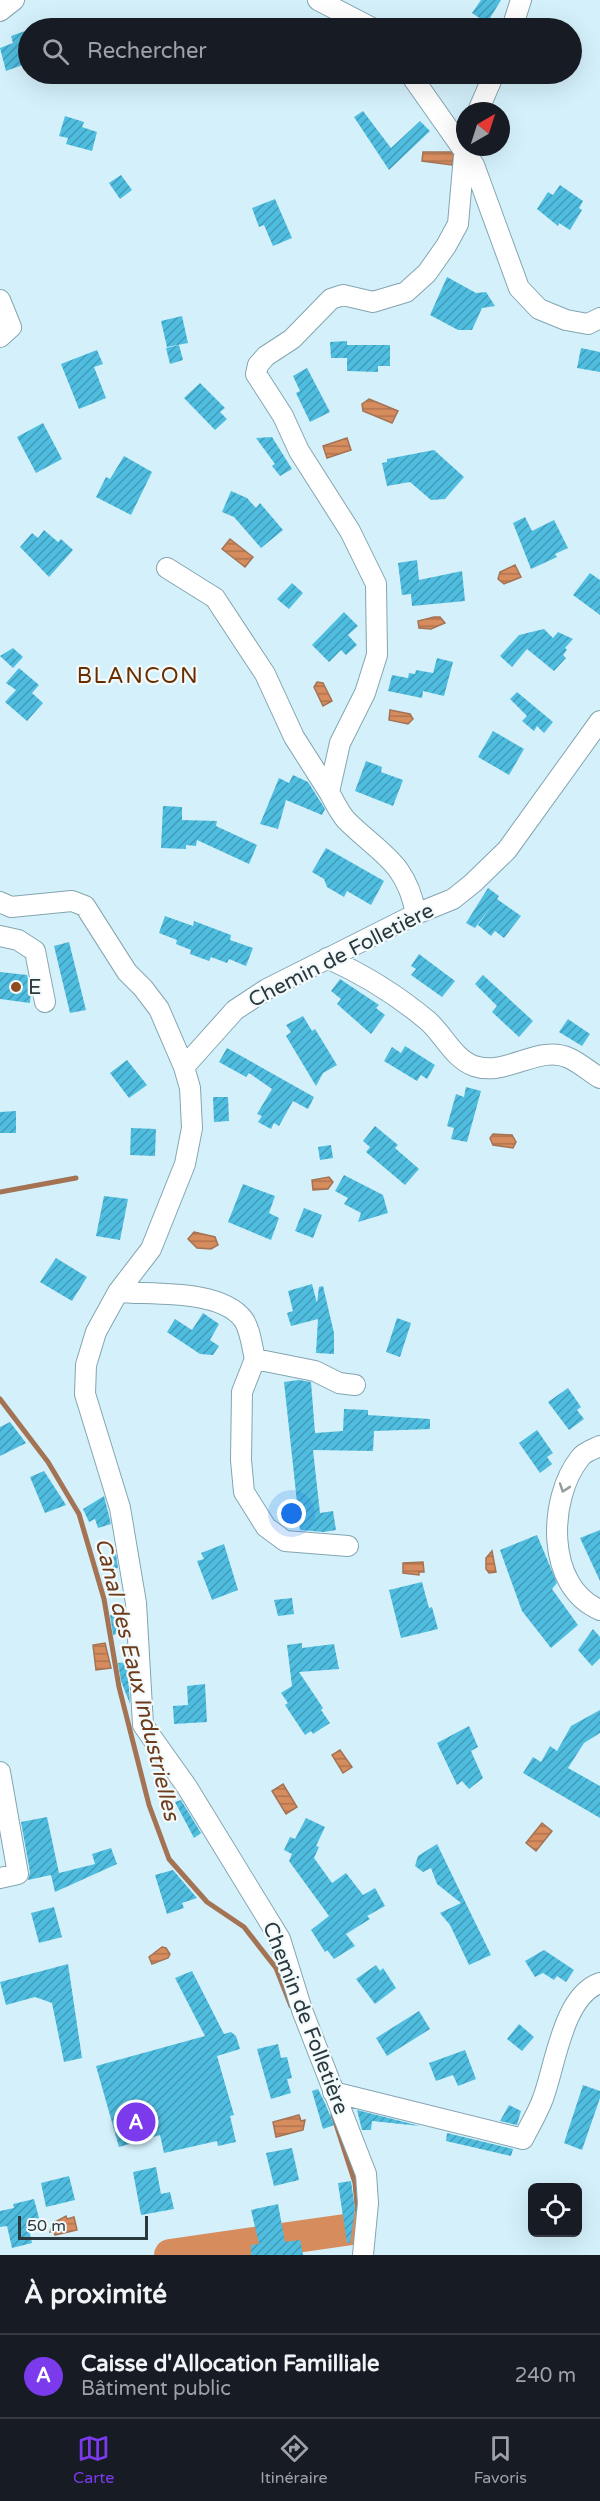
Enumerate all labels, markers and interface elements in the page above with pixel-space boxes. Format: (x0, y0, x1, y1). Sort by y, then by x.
search box (18, 18, 582, 84)
icon: search (39, 35, 72, 68)
text: Rechercher (87, 38, 207, 64)
north arrow (456, 102, 510, 156)
district label: BLANCON (77, 663, 199, 689)
street label: Chemin de Folletière (244, 898, 438, 1013)
place label: E (28, 975, 41, 1000)
marker: E (9, 980, 23, 994)
one-way arrow (558, 1482, 571, 1493)
your location (277, 1499, 306, 1528)
water label: Canal des Eaux Industrielles (89, 1535, 185, 1824)
street label: Chemin de Folletière (257, 1918, 354, 2118)
pin: A (116, 2100, 156, 2144)
map controls (528, 2183, 582, 2237)
button: locate (528, 2183, 582, 2237)
scale bar (18, 2213, 148, 2240)
text: 50 m (27, 2216, 66, 2236)
text: À proximité (24, 2279, 167, 2310)
text: Caisse d'Allocation Familliale (81, 2351, 379, 2377)
text: A (36, 2364, 51, 2388)
text: 240 m (515, 2364, 576, 2388)
text: Bâtiment public (81, 2377, 231, 2401)
tab: Carte (73, 2432, 114, 2488)
tab: Itinéraire (260, 2432, 328, 2488)
tab: Favoris (474, 2432, 527, 2488)

